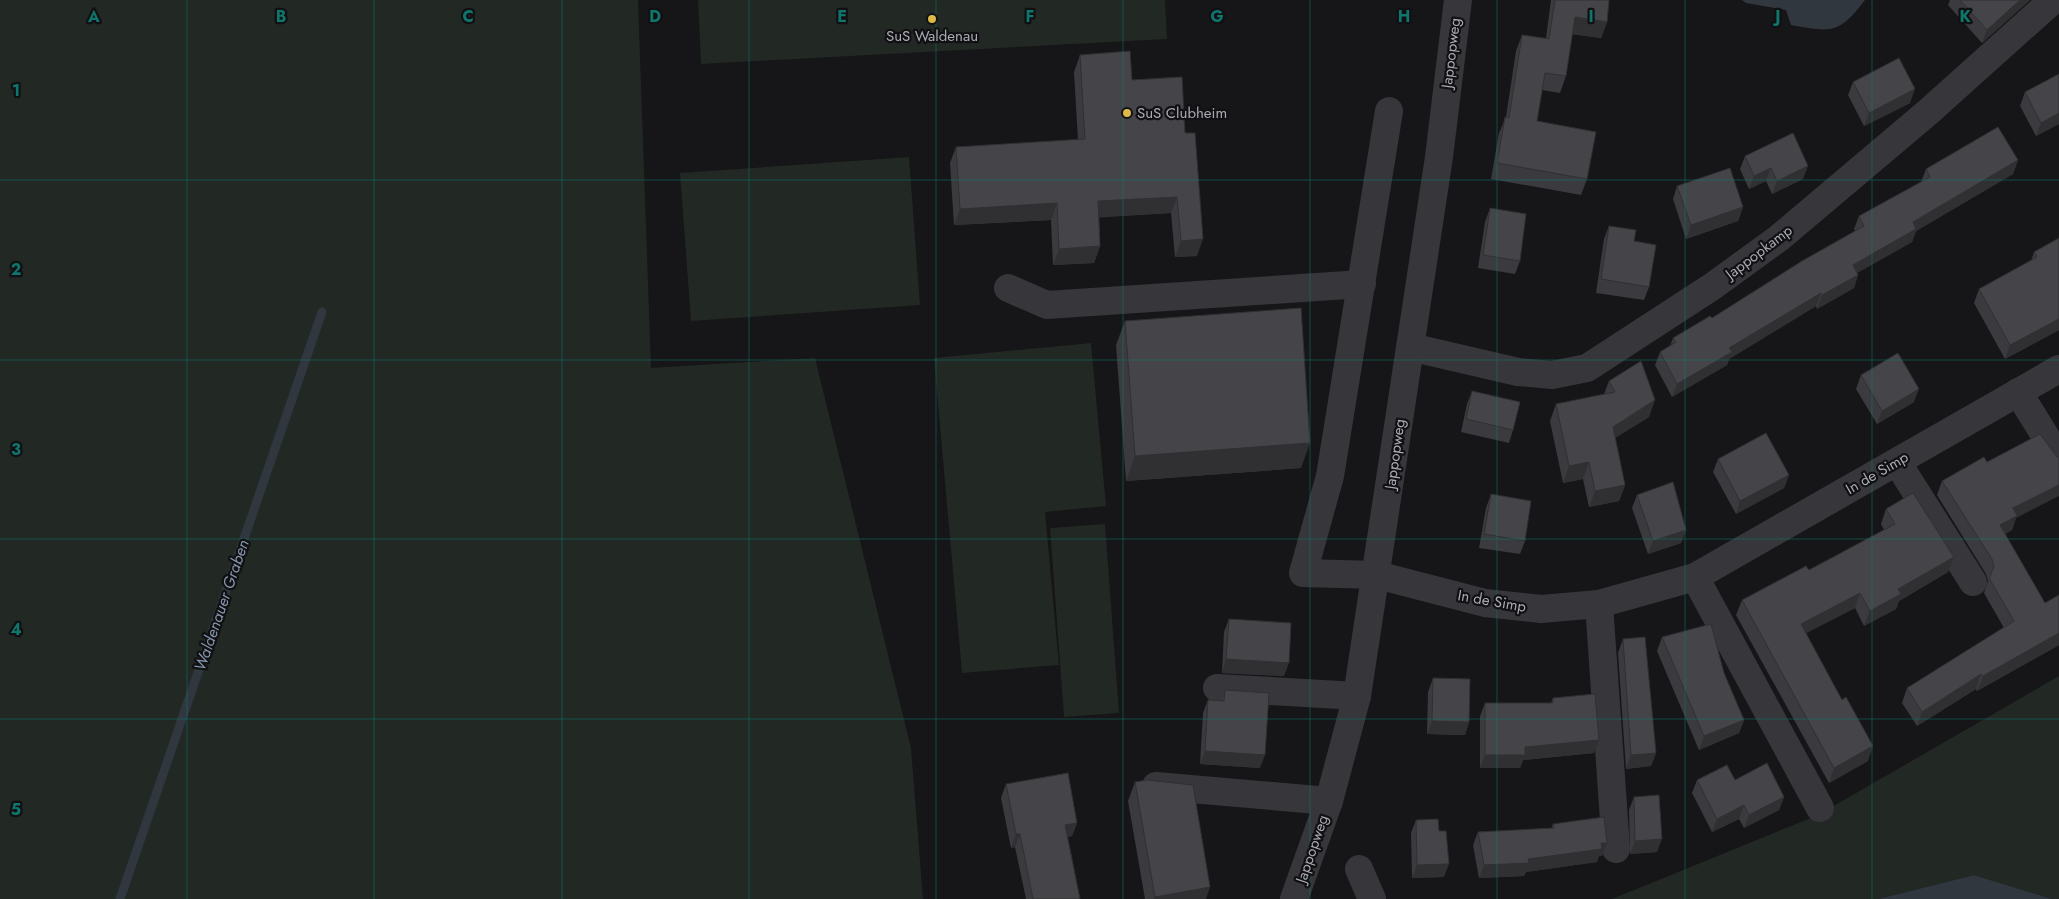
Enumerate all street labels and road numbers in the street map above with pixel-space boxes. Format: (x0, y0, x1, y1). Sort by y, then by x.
street label: Jappopweg (1436, 17, 1466, 91)
street label: Jappopkamp (1719, 219, 1797, 286)
street label: Jappopweg (1379, 417, 1411, 493)
street label: In de Simp (1842, 446, 1913, 500)
street label: In de Simp (1456, 584, 1528, 618)
street label: Jappopweg (1289, 812, 1334, 888)

